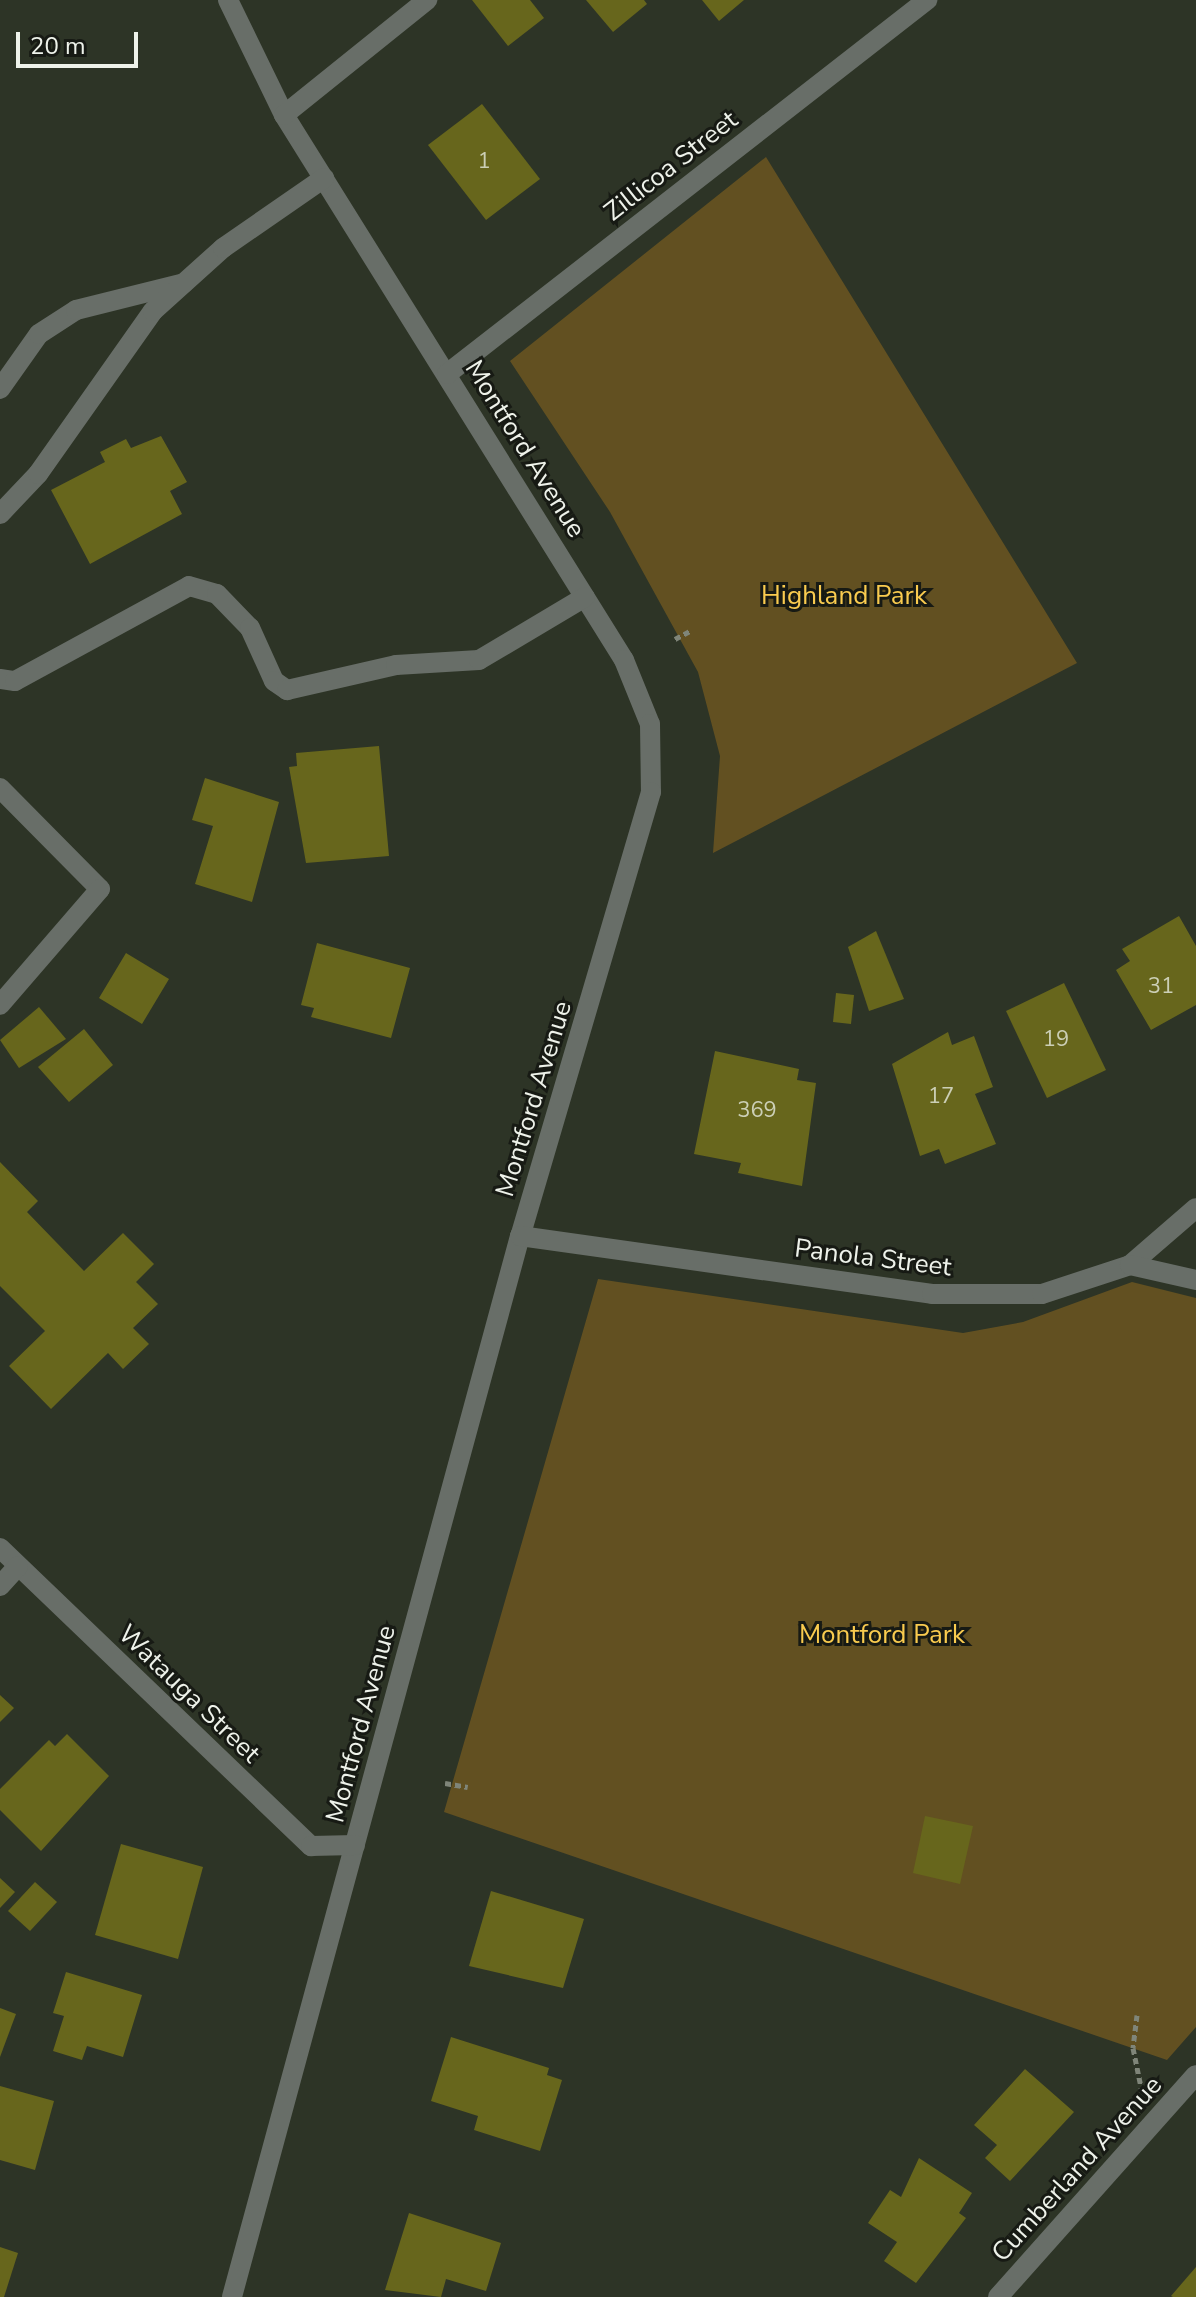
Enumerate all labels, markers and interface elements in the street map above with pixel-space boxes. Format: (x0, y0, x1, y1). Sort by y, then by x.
scale bar (20, 16, 142, 66)
text: 20 m (30, 30, 86, 62)
street label: Zillicoa Street (598, 104, 744, 228)
house number: 1 (477, 149, 491, 175)
street label: Montford Avenue (458, 355, 592, 543)
park label: Highland Park (761, 580, 927, 612)
house number: 31 (1148, 974, 1174, 1000)
street label: Montford Avenue (489, 997, 579, 1201)
house number: 19 (1043, 1027, 1069, 1053)
house number: 17 (928, 1084, 954, 1110)
house number: 369 (737, 1098, 777, 1124)
street label: Panola Street (793, 1233, 953, 1283)
street label: Watauga Street (112, 1619, 266, 1769)
park label: Montford Park (799, 1619, 965, 1651)
street label: Montford Avenue (320, 1622, 402, 1826)
street label: Cumberland Avenue (985, 2070, 1169, 2268)

